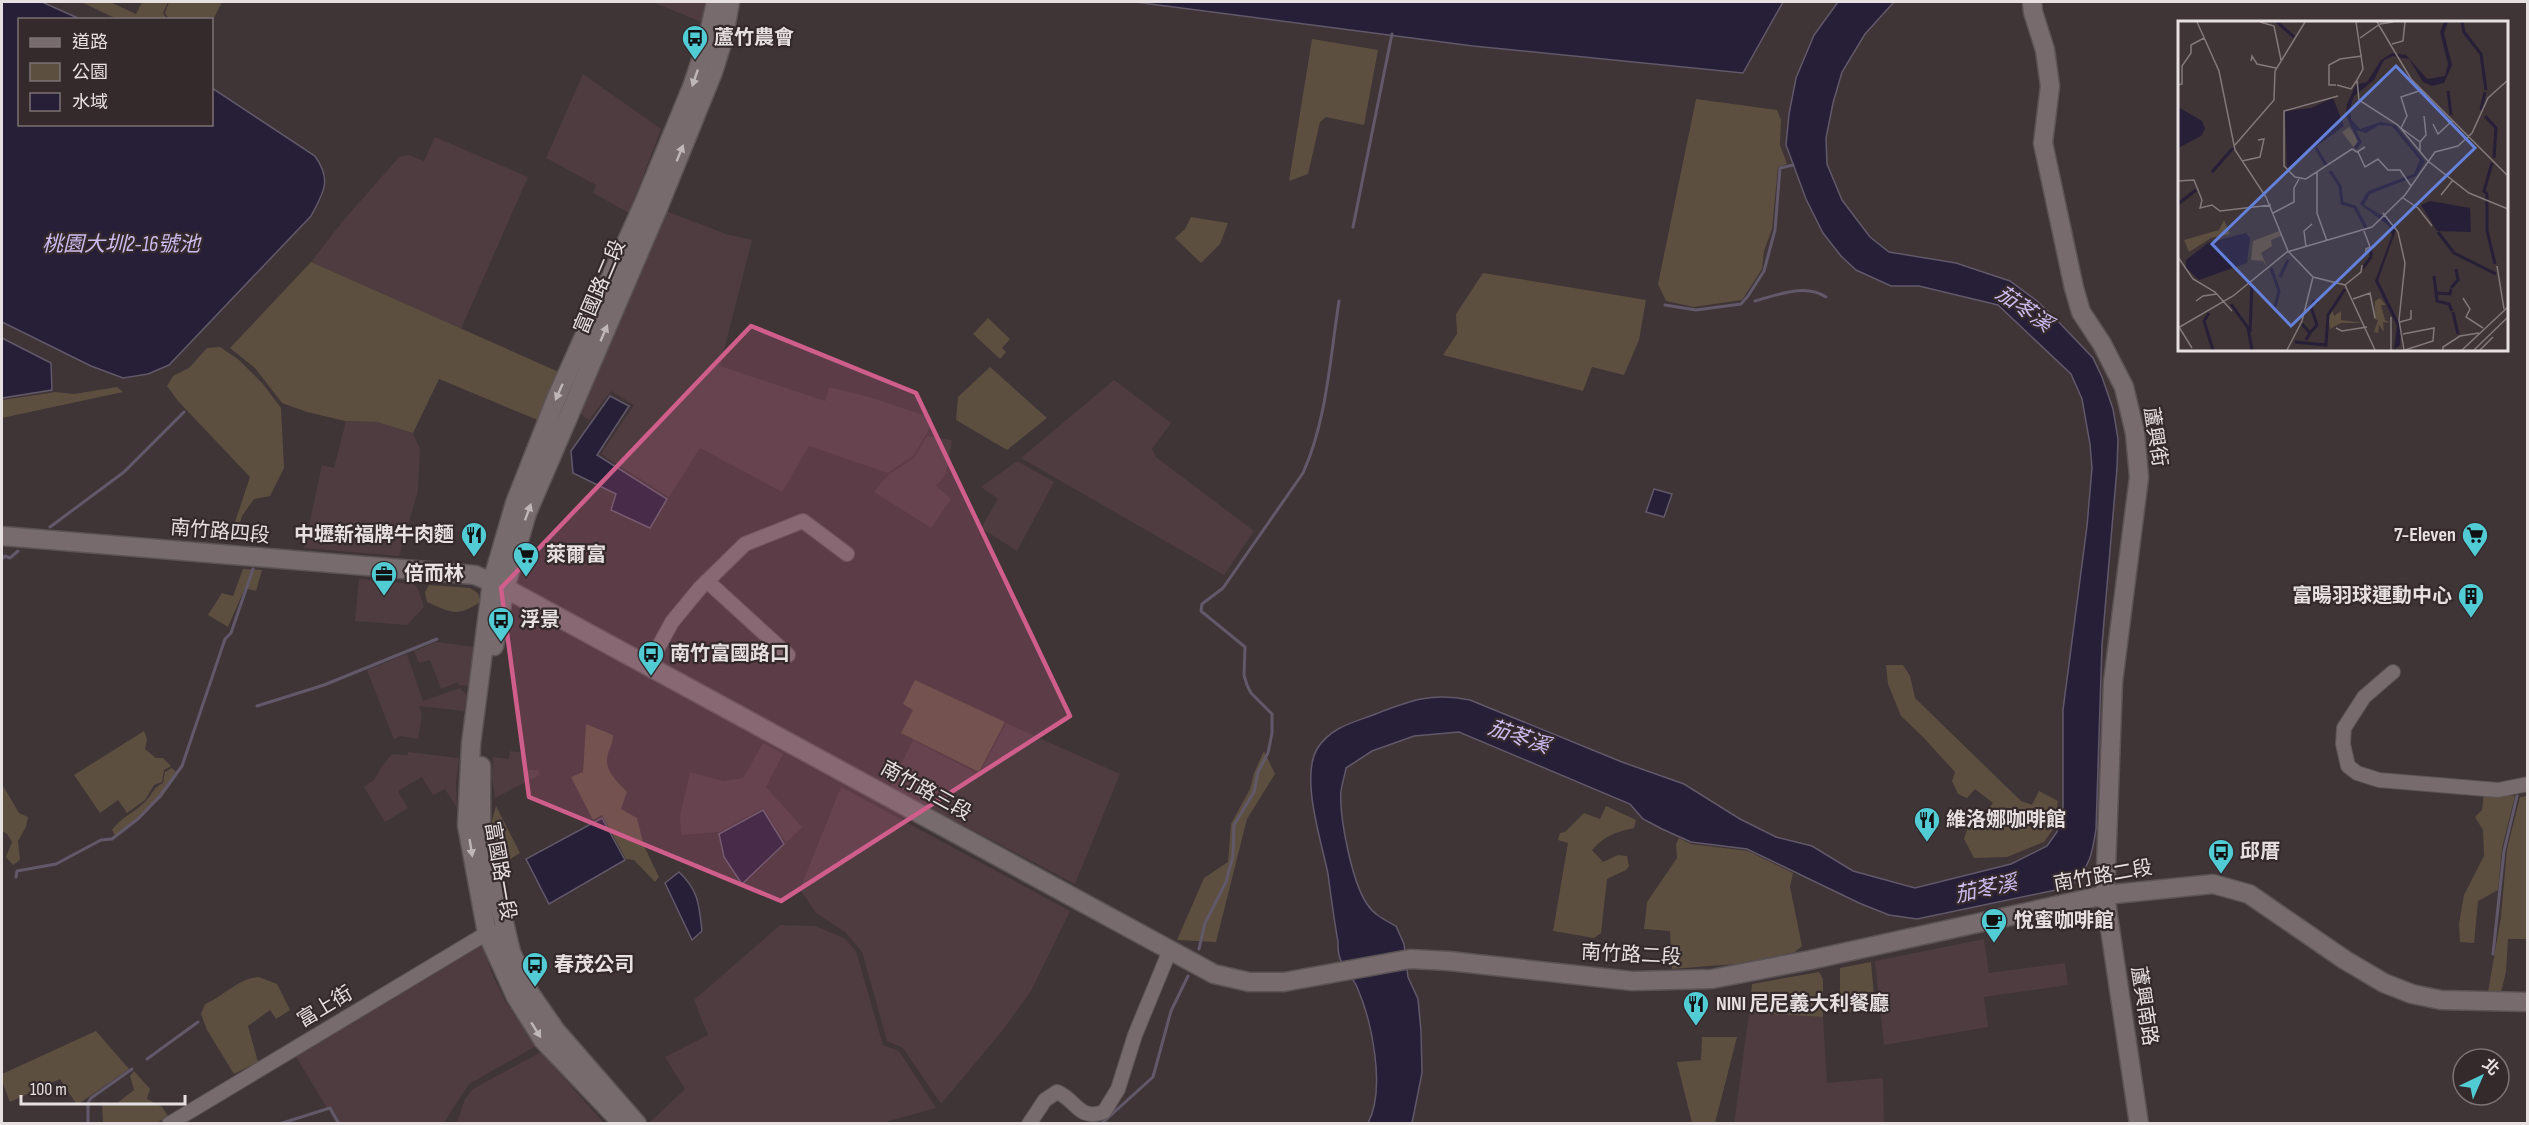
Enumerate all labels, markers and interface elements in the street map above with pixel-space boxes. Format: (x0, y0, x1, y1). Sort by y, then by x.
legend (18, 18, 213, 126)
inset map (2178, 21, 2508, 351)
bus stop icon: 蘆竹農會 (680, 23, 710, 61)
place label: 蘆竹農會 (714, 26, 794, 50)
text: 道路 (72, 32, 108, 53)
text: 公園 (72, 62, 108, 83)
one-way arrow (690, 69, 700, 87)
text: 水域 (72, 92, 108, 113)
one-way arrow (676, 144, 685, 162)
water label: 桃園大圳2-16號池 (42, 232, 202, 257)
street label: 富國路二段 (569, 236, 631, 338)
water label: 茄苳溪 (1991, 281, 2059, 339)
one-way arrow (600, 324, 609, 341)
one-way arrow (554, 383, 564, 401)
street label: 蘆興街 (2138, 405, 2172, 469)
one-way arrow (524, 503, 533, 521)
street label: 南竹路四段 (169, 516, 271, 548)
restaurant icon: 中壢新福牌牛肉麵 (459, 520, 489, 558)
supermarket icon: 7-Eleven (2460, 520, 2490, 558)
place label: 中壢新福牌牛肉麵 (294, 523, 454, 547)
place label: 7-Eleven (2394, 523, 2456, 547)
supermarket icon: 萊爾富 (511, 540, 541, 578)
place label: 萊爾富 (546, 543, 606, 567)
office icon: 倍而林 (369, 559, 399, 597)
place label: 倍而林 (404, 562, 464, 586)
building icon: 富暘羽球運動中心 (2456, 581, 2486, 619)
place label: 富暘羽球運動中心 (2292, 584, 2452, 608)
bus stop icon: 浮景 (486, 605, 516, 643)
place label: 浮景 (520, 608, 560, 632)
bus stop icon: 南竹富國路口 (636, 639, 666, 677)
place label: 南竹富國路口 (670, 642, 790, 666)
water label: 茄苳溪 (1485, 715, 1556, 760)
street label: 南竹路三段 (876, 756, 976, 826)
restaurant icon: 維洛娜咖啡館 (1912, 805, 1942, 843)
place label: 維洛娜咖啡館 (1946, 808, 2066, 832)
street label: 富國路一段 (479, 820, 521, 922)
bus stop icon: 邱厝 (2206, 837, 2236, 875)
one-way arrow (467, 839, 476, 858)
place label: 邱厝 (2240, 840, 2280, 864)
street label: 南竹路二段 (2052, 855, 2154, 897)
water label: 茄苳溪 (1953, 870, 2022, 908)
cafe icon: 悅蜜咖啡館 (1979, 906, 2009, 944)
place label: 悅蜜咖啡館 (2014, 909, 2114, 933)
street label: 南竹路二段 (1580, 940, 1682, 970)
bus stop icon: 春茂公司 (520, 950, 550, 988)
place label: 春茂公司 (554, 953, 634, 977)
street label: 蘆興南路 (2126, 965, 2162, 1047)
street label: 富上街 (293, 981, 357, 1033)
restaurant icon: NINI 尼尼義大利餐廳 (1681, 989, 1711, 1027)
place label: NINI 尼尼義大利餐廳 (1716, 992, 1889, 1016)
one-way arrow (531, 1022, 542, 1038)
north arrow (2451, 1047, 2511, 1107)
text: 北 (2478, 1055, 2503, 1080)
scale bar (21, 1068, 184, 1106)
text: 100 m (30, 1079, 67, 1100)

